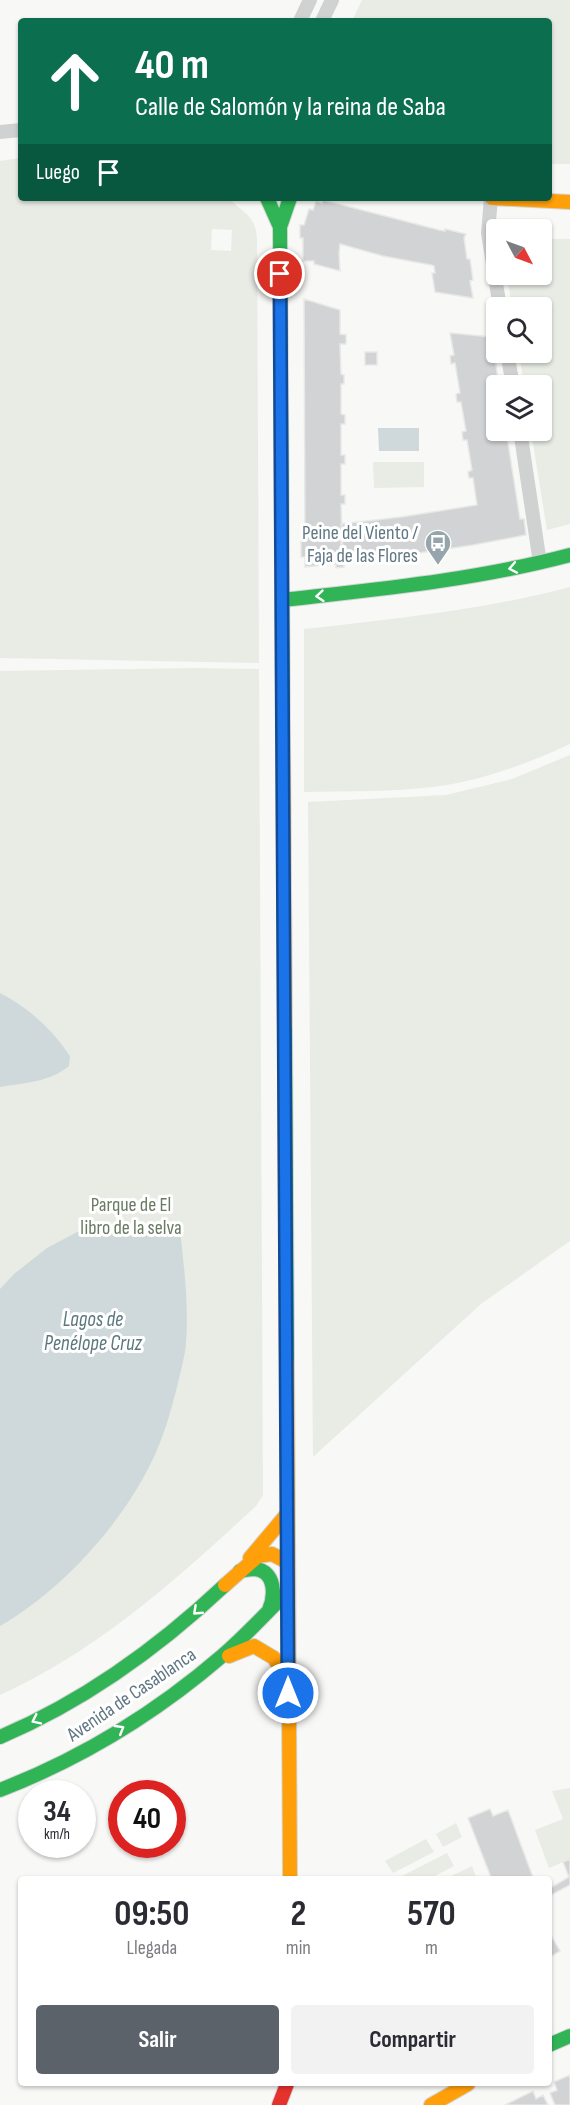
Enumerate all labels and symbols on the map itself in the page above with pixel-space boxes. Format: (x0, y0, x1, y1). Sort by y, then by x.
north arrow (486, 219, 552, 285)
pin (254, 248, 305, 299)
place label: Peine del Viento / Faja de las Flores (302, 521, 418, 568)
bus stop icon: Peine del Viento / Faja de las Flores (423, 528, 453, 566)
one-way arrow (508, 561, 518, 574)
one-way arrow (316, 589, 325, 602)
park label: Parque de El libro de la selva (80, 1193, 182, 1240)
water label: Lagos de Penélope Cruz (44, 1307, 143, 1356)
one-way arrow (193, 1604, 203, 1615)
street label: Avenida de Casablanca (62, 1643, 201, 1747)
position arrow (256, 1661, 320, 1725)
one-way arrow (32, 1713, 43, 1725)
one-way arrow (114, 1724, 124, 1736)
speed limit sign: 40 (108, 1780, 186, 1858)

